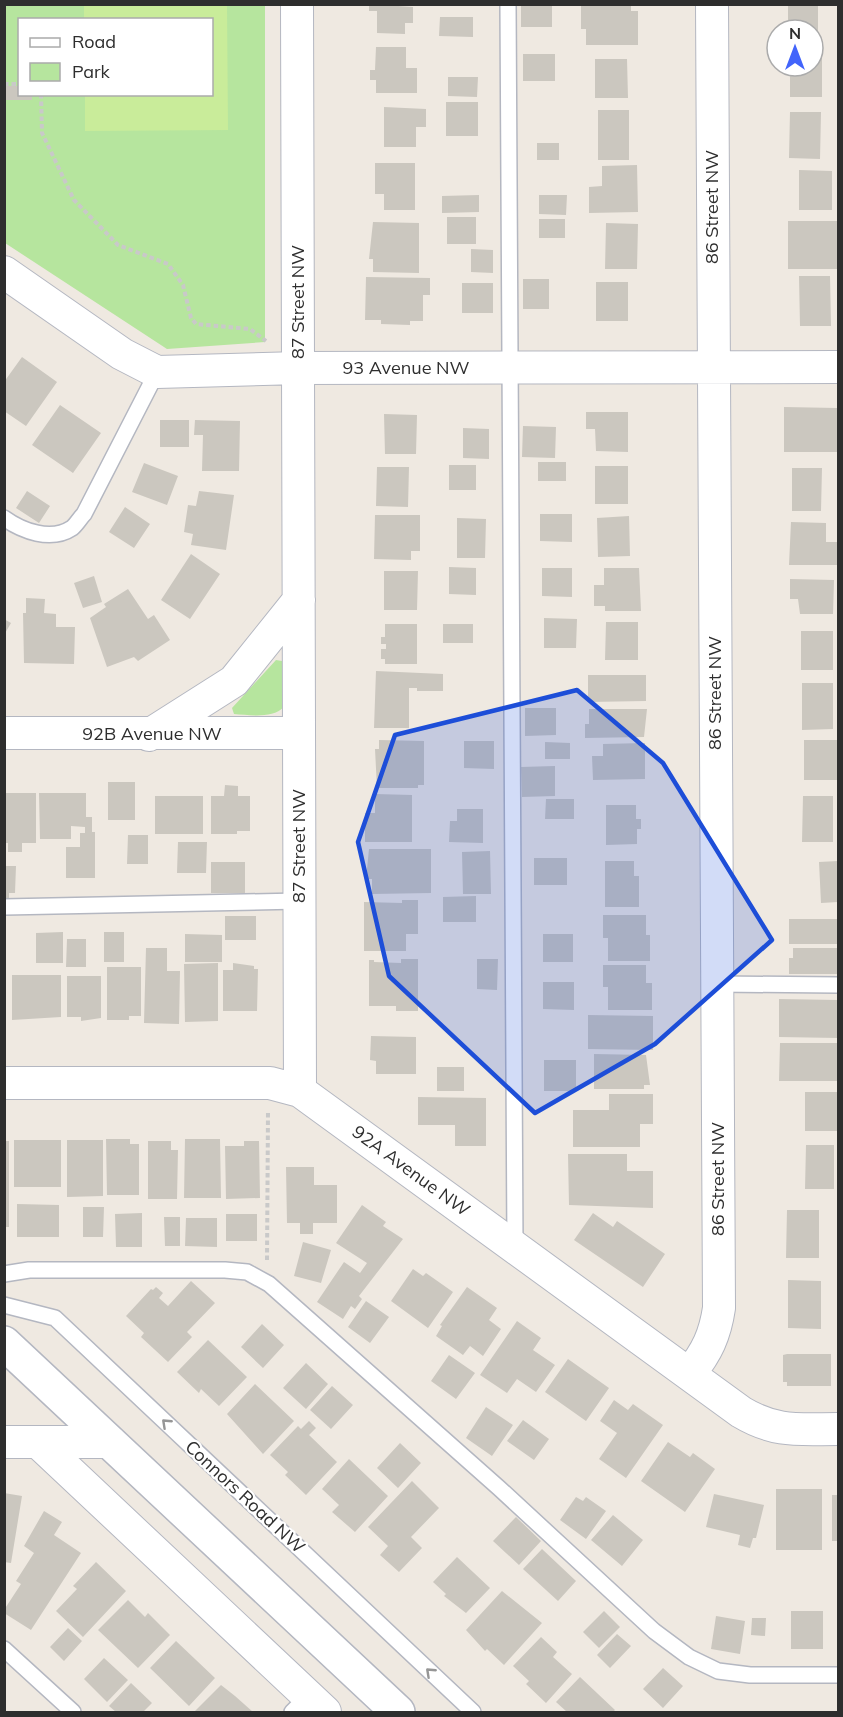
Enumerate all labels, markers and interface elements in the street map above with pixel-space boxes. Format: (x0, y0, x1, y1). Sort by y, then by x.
legend (18, 18, 213, 96)
north arrow (765, 18, 825, 78)
text: N (789, 23, 801, 43)
text: Road (72, 30, 116, 53)
text: Park (72, 60, 111, 83)
street label: 86 Street NW (700, 150, 723, 264)
street label: 87 Street NW (286, 245, 309, 359)
street label: 93 Avenue NW (342, 356, 470, 379)
street label: 86 Street NW (703, 636, 726, 750)
street label: 92B Avenue NW (82, 722, 222, 745)
street label: 87 Street NW (287, 789, 310, 903)
street label: 92A Avenue NW (348, 1120, 475, 1221)
street label: 86 Street NW (706, 1122, 729, 1236)
one-way arrow (163, 1419, 173, 1430)
street label: Connors Road NW (181, 1435, 310, 1558)
one-way arrow (427, 1669, 438, 1680)

